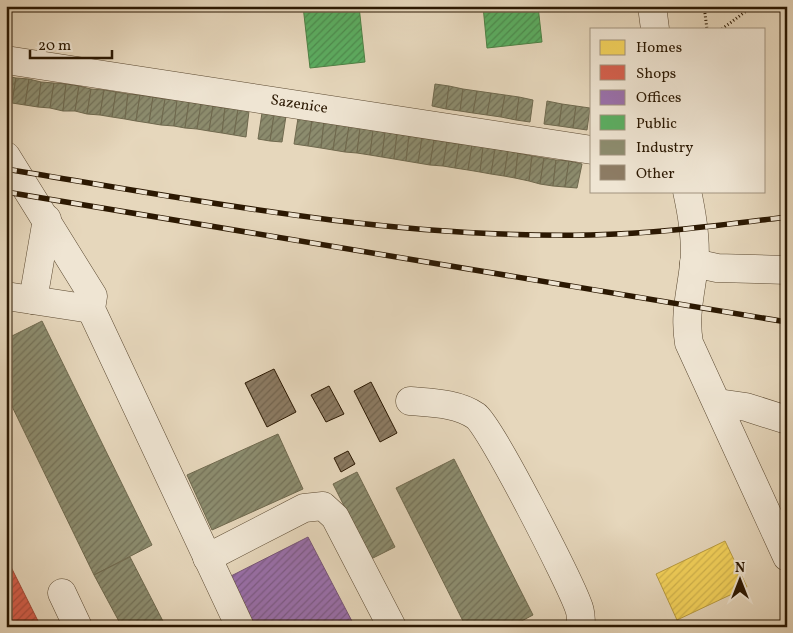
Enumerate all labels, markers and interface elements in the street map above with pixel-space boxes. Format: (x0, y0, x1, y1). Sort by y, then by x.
scale bar (30, 28, 112, 60)
legend (590, 28, 766, 192)
text: 20 m (38, 36, 71, 57)
text: Homes (636, 38, 682, 59)
text: Shops (636, 64, 676, 85)
text: Offices (636, 88, 681, 109)
street label: Sazenice (269, 90, 329, 120)
text: Public (636, 114, 677, 135)
text: Industry (636, 138, 693, 159)
text: Other (636, 164, 675, 185)
north arrow (716, 556, 766, 606)
text: N (735, 559, 745, 578)

